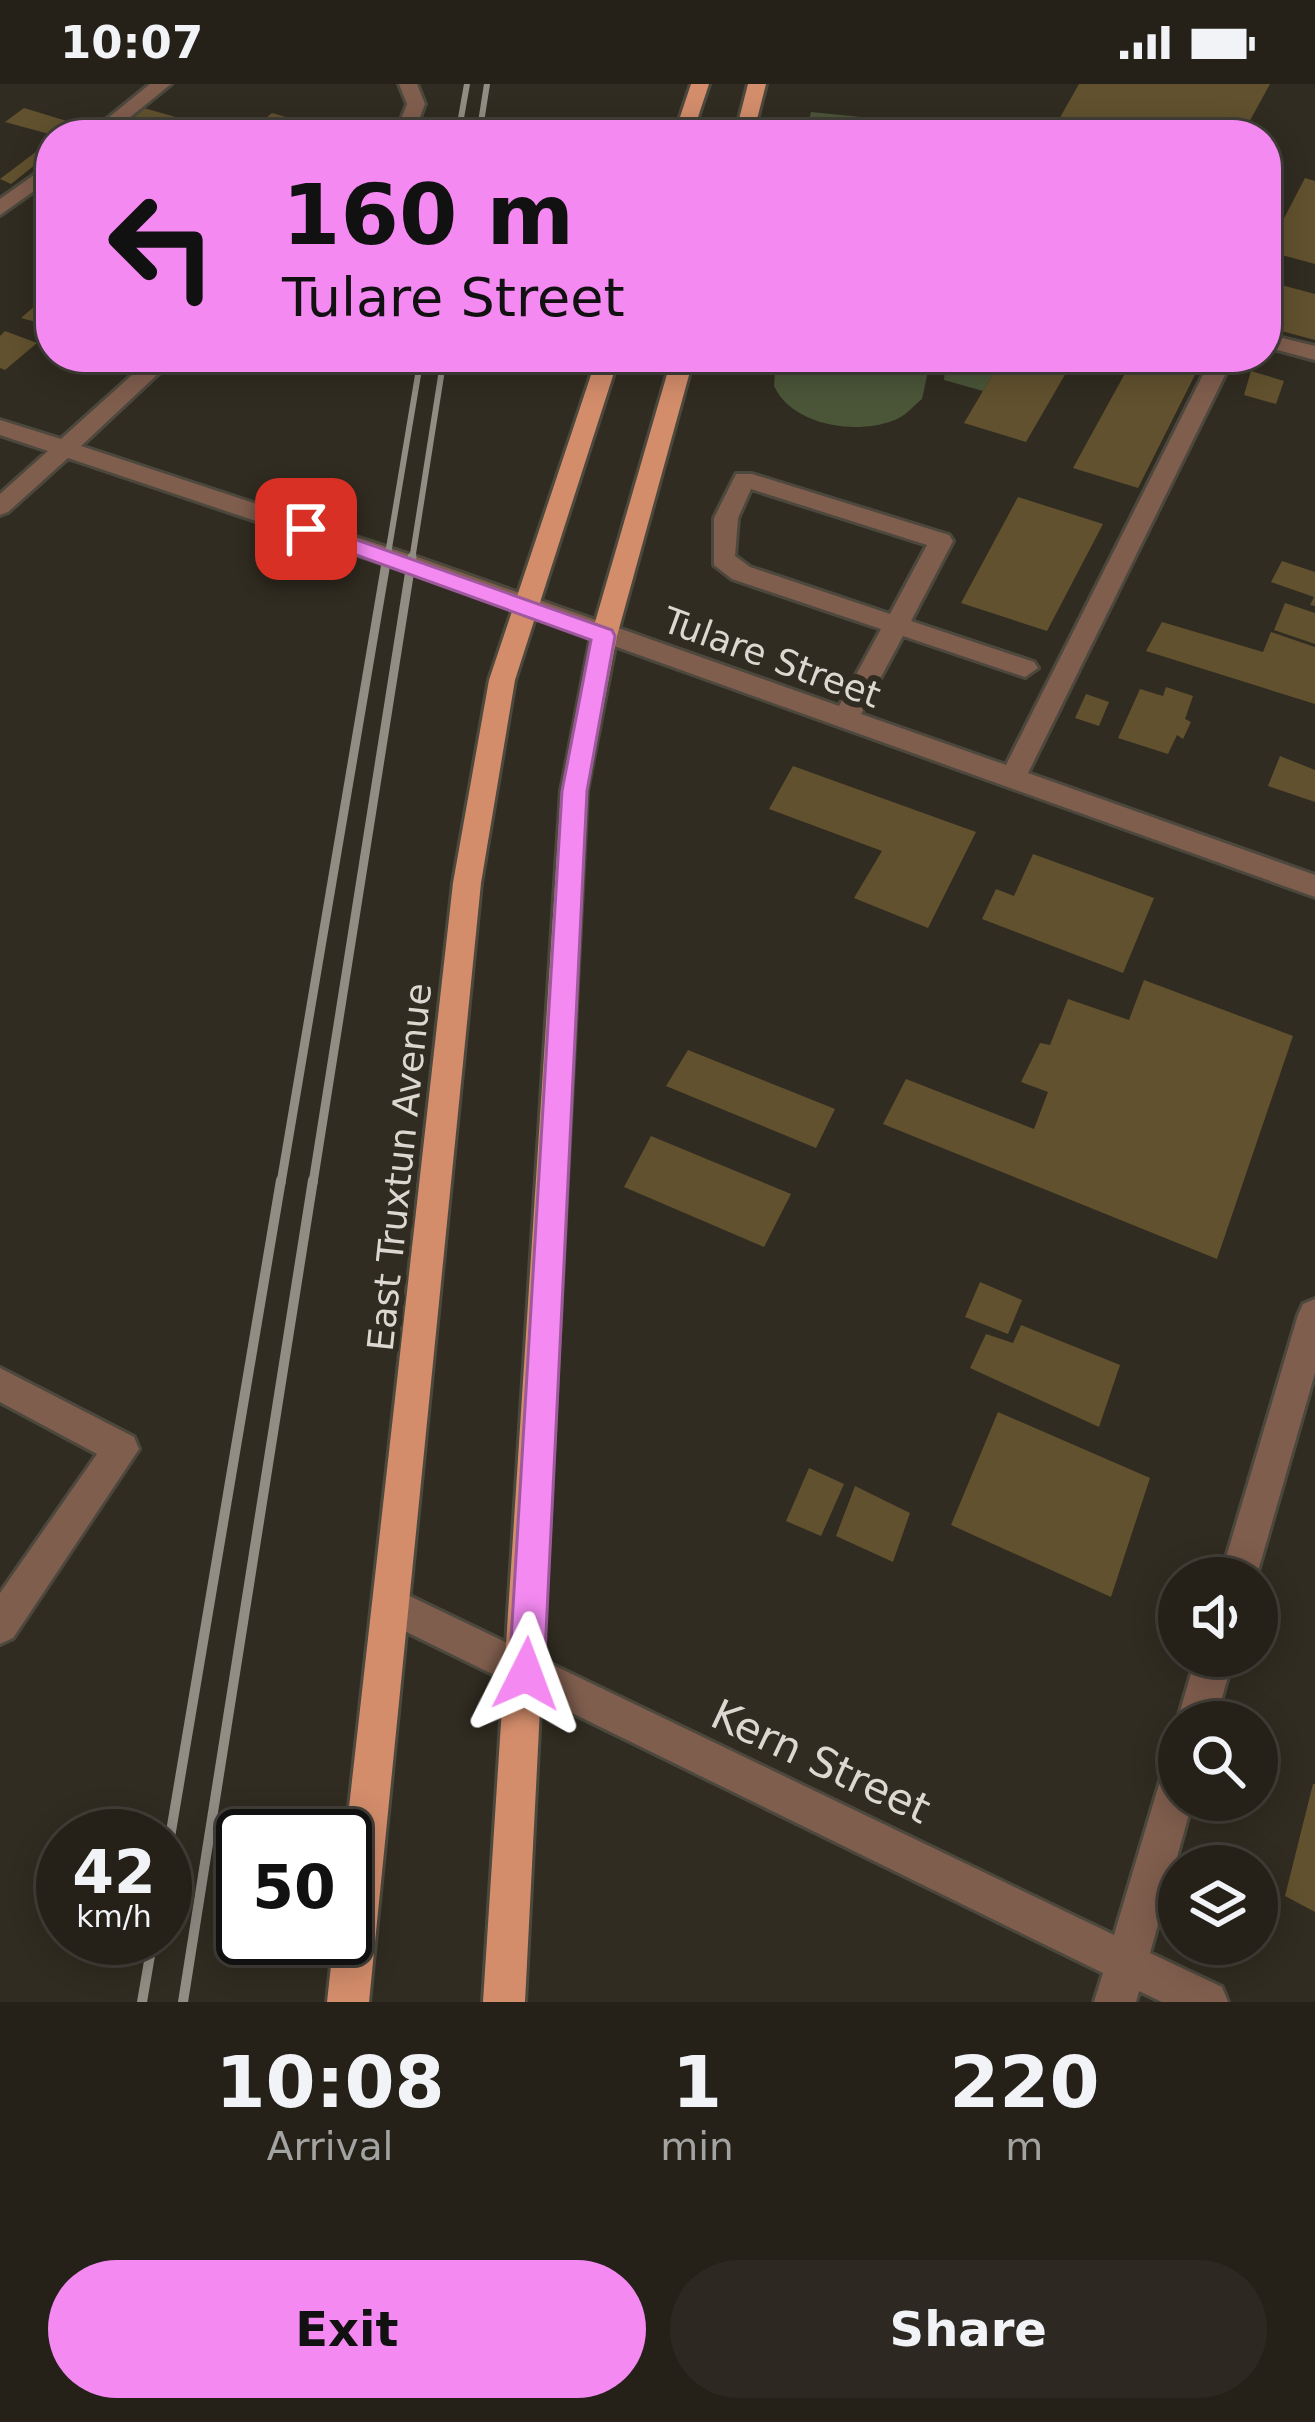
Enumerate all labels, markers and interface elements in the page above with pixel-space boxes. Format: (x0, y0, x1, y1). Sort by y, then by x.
text: 10:07 (60, 16, 203, 69)
text: 160 m (282, 166, 574, 264)
icon: left (84, 168, 240, 324)
text: Tulare Street (282, 266, 625, 329)
pin (255, 478, 357, 580)
icon: arrive (273, 496, 339, 562)
street label: Tulare Street (657, 599, 886, 716)
street label: East Truxtun Avenue (360, 981, 439, 1353)
map controls (1158, 1557, 1278, 1965)
button: sound (1158, 1557, 1278, 1677)
position arrow (463, 1611, 589, 1737)
street label: Kern Street (704, 1690, 938, 1833)
button: search (1158, 1701, 1278, 1821)
speed limit sign: 50 (216, 1809, 372, 1965)
text: 42 (72, 1837, 156, 1907)
button: layers (1158, 1845, 1278, 1965)
text: km/h (76, 1899, 152, 1934)
text: 10:08 (215, 2040, 445, 2124)
text: 1 (672, 2040, 722, 2124)
text: 220 (949, 2040, 1099, 2124)
text: Arrival (267, 2124, 393, 2169)
text: min (660, 2124, 734, 2169)
text: m (1005, 2124, 1043, 2169)
button: Exit (48, 2260, 646, 2398)
button: Share (670, 2260, 1267, 2398)

